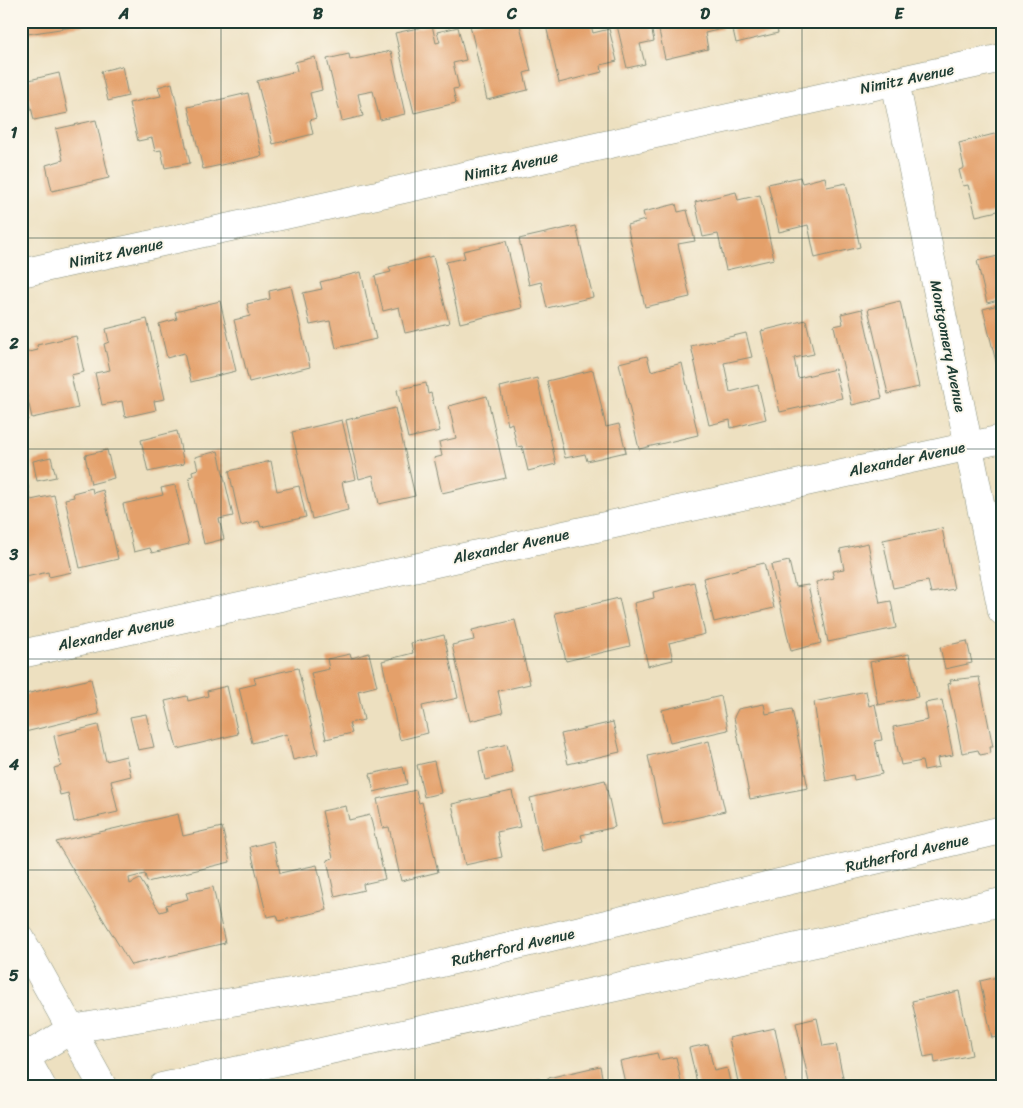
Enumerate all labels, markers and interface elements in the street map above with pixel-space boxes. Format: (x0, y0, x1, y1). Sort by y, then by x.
text: A (118, 0, 129, 28)
text: B (313, 0, 324, 28)
text: C (506, 0, 518, 28)
text: D (700, 0, 710, 28)
text: E (895, 0, 905, 28)
street label: Nimitz Avenue (858, 56, 957, 102)
text: 1 (11, 118, 18, 147)
street label: Nimitz Avenue (462, 143, 561, 189)
street label: Nimitz Avenue (67, 230, 166, 276)
street label: Montgomery Avenue (922, 278, 974, 414)
text: 2 (8, 329, 19, 358)
street label: Alexander Avenue (845, 434, 968, 484)
street label: Alexander Avenue (449, 521, 572, 571)
text: 3 (9, 540, 19, 569)
street label: Alexander Avenue (54, 608, 177, 658)
text: 4 (8, 750, 19, 779)
street label: Rutherford Avenue (843, 826, 971, 880)
street label: Rutherford Avenue (449, 920, 577, 974)
text: 5 (9, 961, 19, 990)

